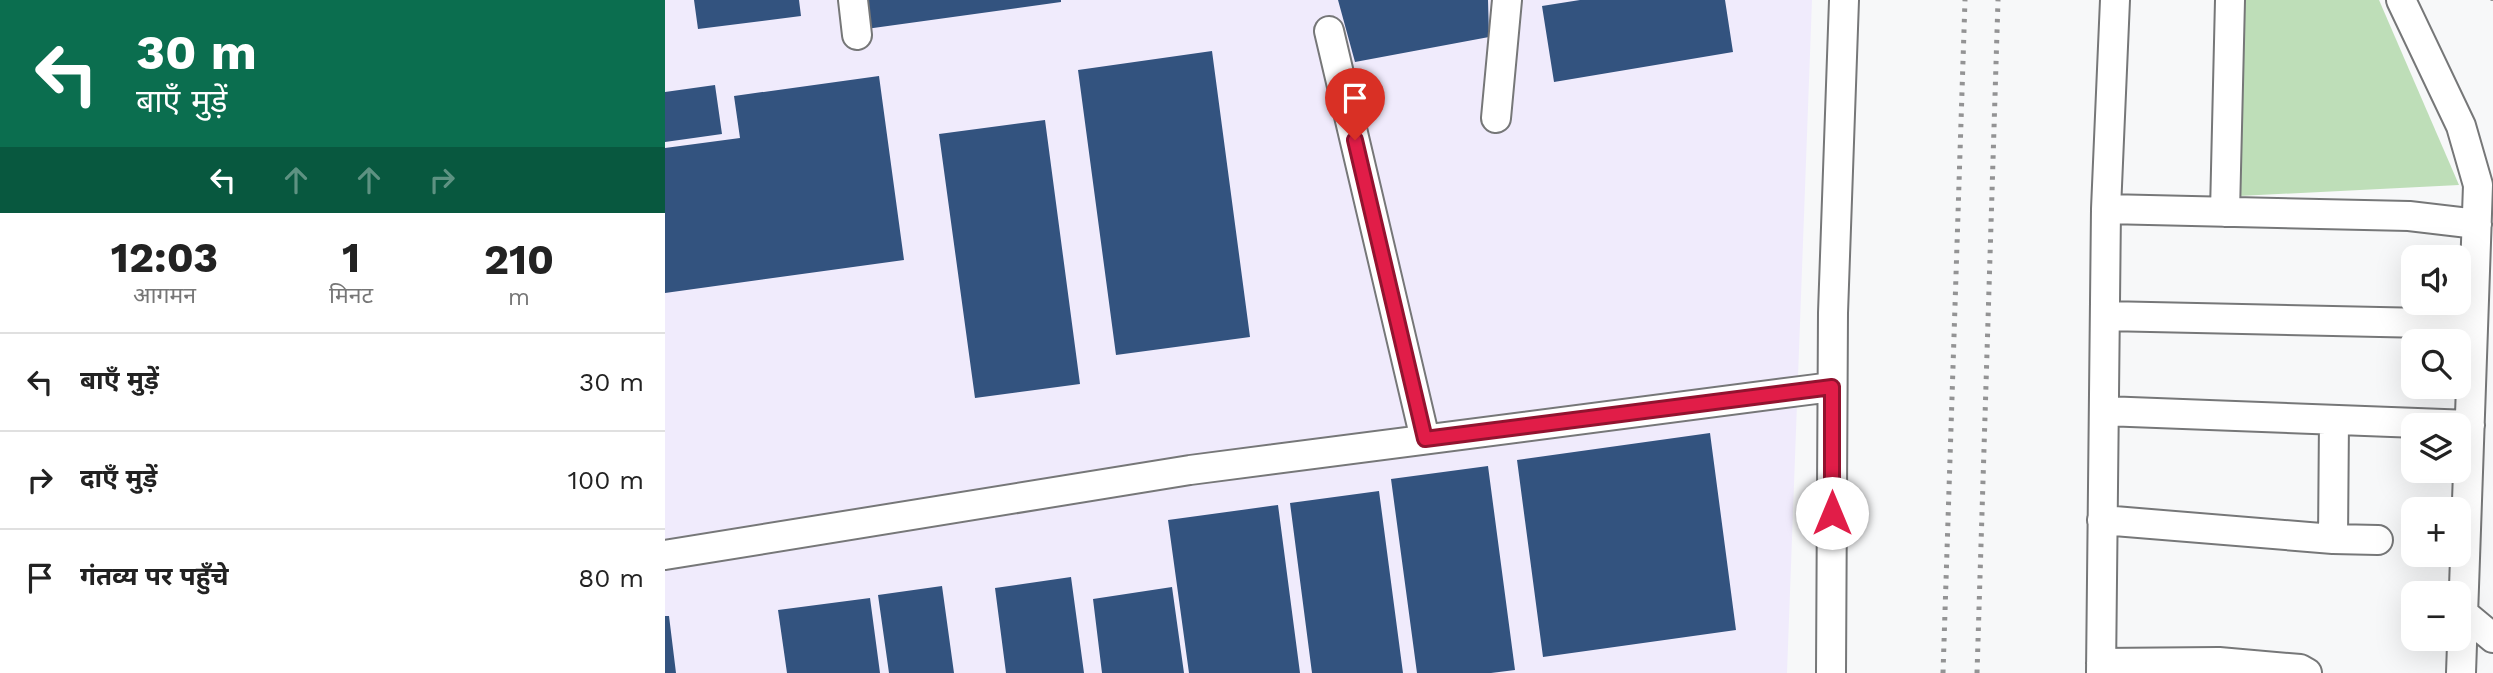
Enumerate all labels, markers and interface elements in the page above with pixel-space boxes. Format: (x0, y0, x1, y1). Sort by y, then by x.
text: 30 m (136, 23, 257, 81)
icon: left (21, 28, 112, 119)
pin (1325, 68, 1385, 140)
icon: arrive (1336, 79, 1374, 117)
text: बाएँ मुड़ें (136, 82, 227, 120)
icon: left (204, 161, 242, 199)
icon: ahead (277, 161, 315, 199)
icon: ahead (350, 161, 388, 199)
icon: right (423, 161, 461, 199)
text: 12:03 (111, 233, 218, 282)
text: 1 (342, 233, 360, 282)
text: 210 (484, 235, 554, 284)
map controls (2401, 245, 2471, 651)
button: sound (2401, 245, 2471, 315)
text: आगमन (133, 282, 196, 309)
text: मिनट (329, 282, 373, 309)
text: m (508, 284, 530, 311)
button: search (2401, 329, 2471, 399)
icon: left (21, 363, 59, 401)
text: बाएँ मुड़ें (80, 365, 159, 395)
text: 30 m (579, 367, 644, 397)
button: layers (2401, 413, 2471, 483)
icon: right (21, 461, 59, 499)
text: दाएँ मुड़ें (80, 463, 157, 493)
text: 100 m (568, 465, 644, 495)
position arrow (1795, 476, 1869, 550)
button: + (2401, 497, 2471, 567)
icon: arrive (21, 559, 59, 597)
text: गंतव्य पर पहुँचे (80, 561, 229, 591)
text: 80 m (578, 563, 644, 593)
button: − (2401, 581, 2471, 651)

